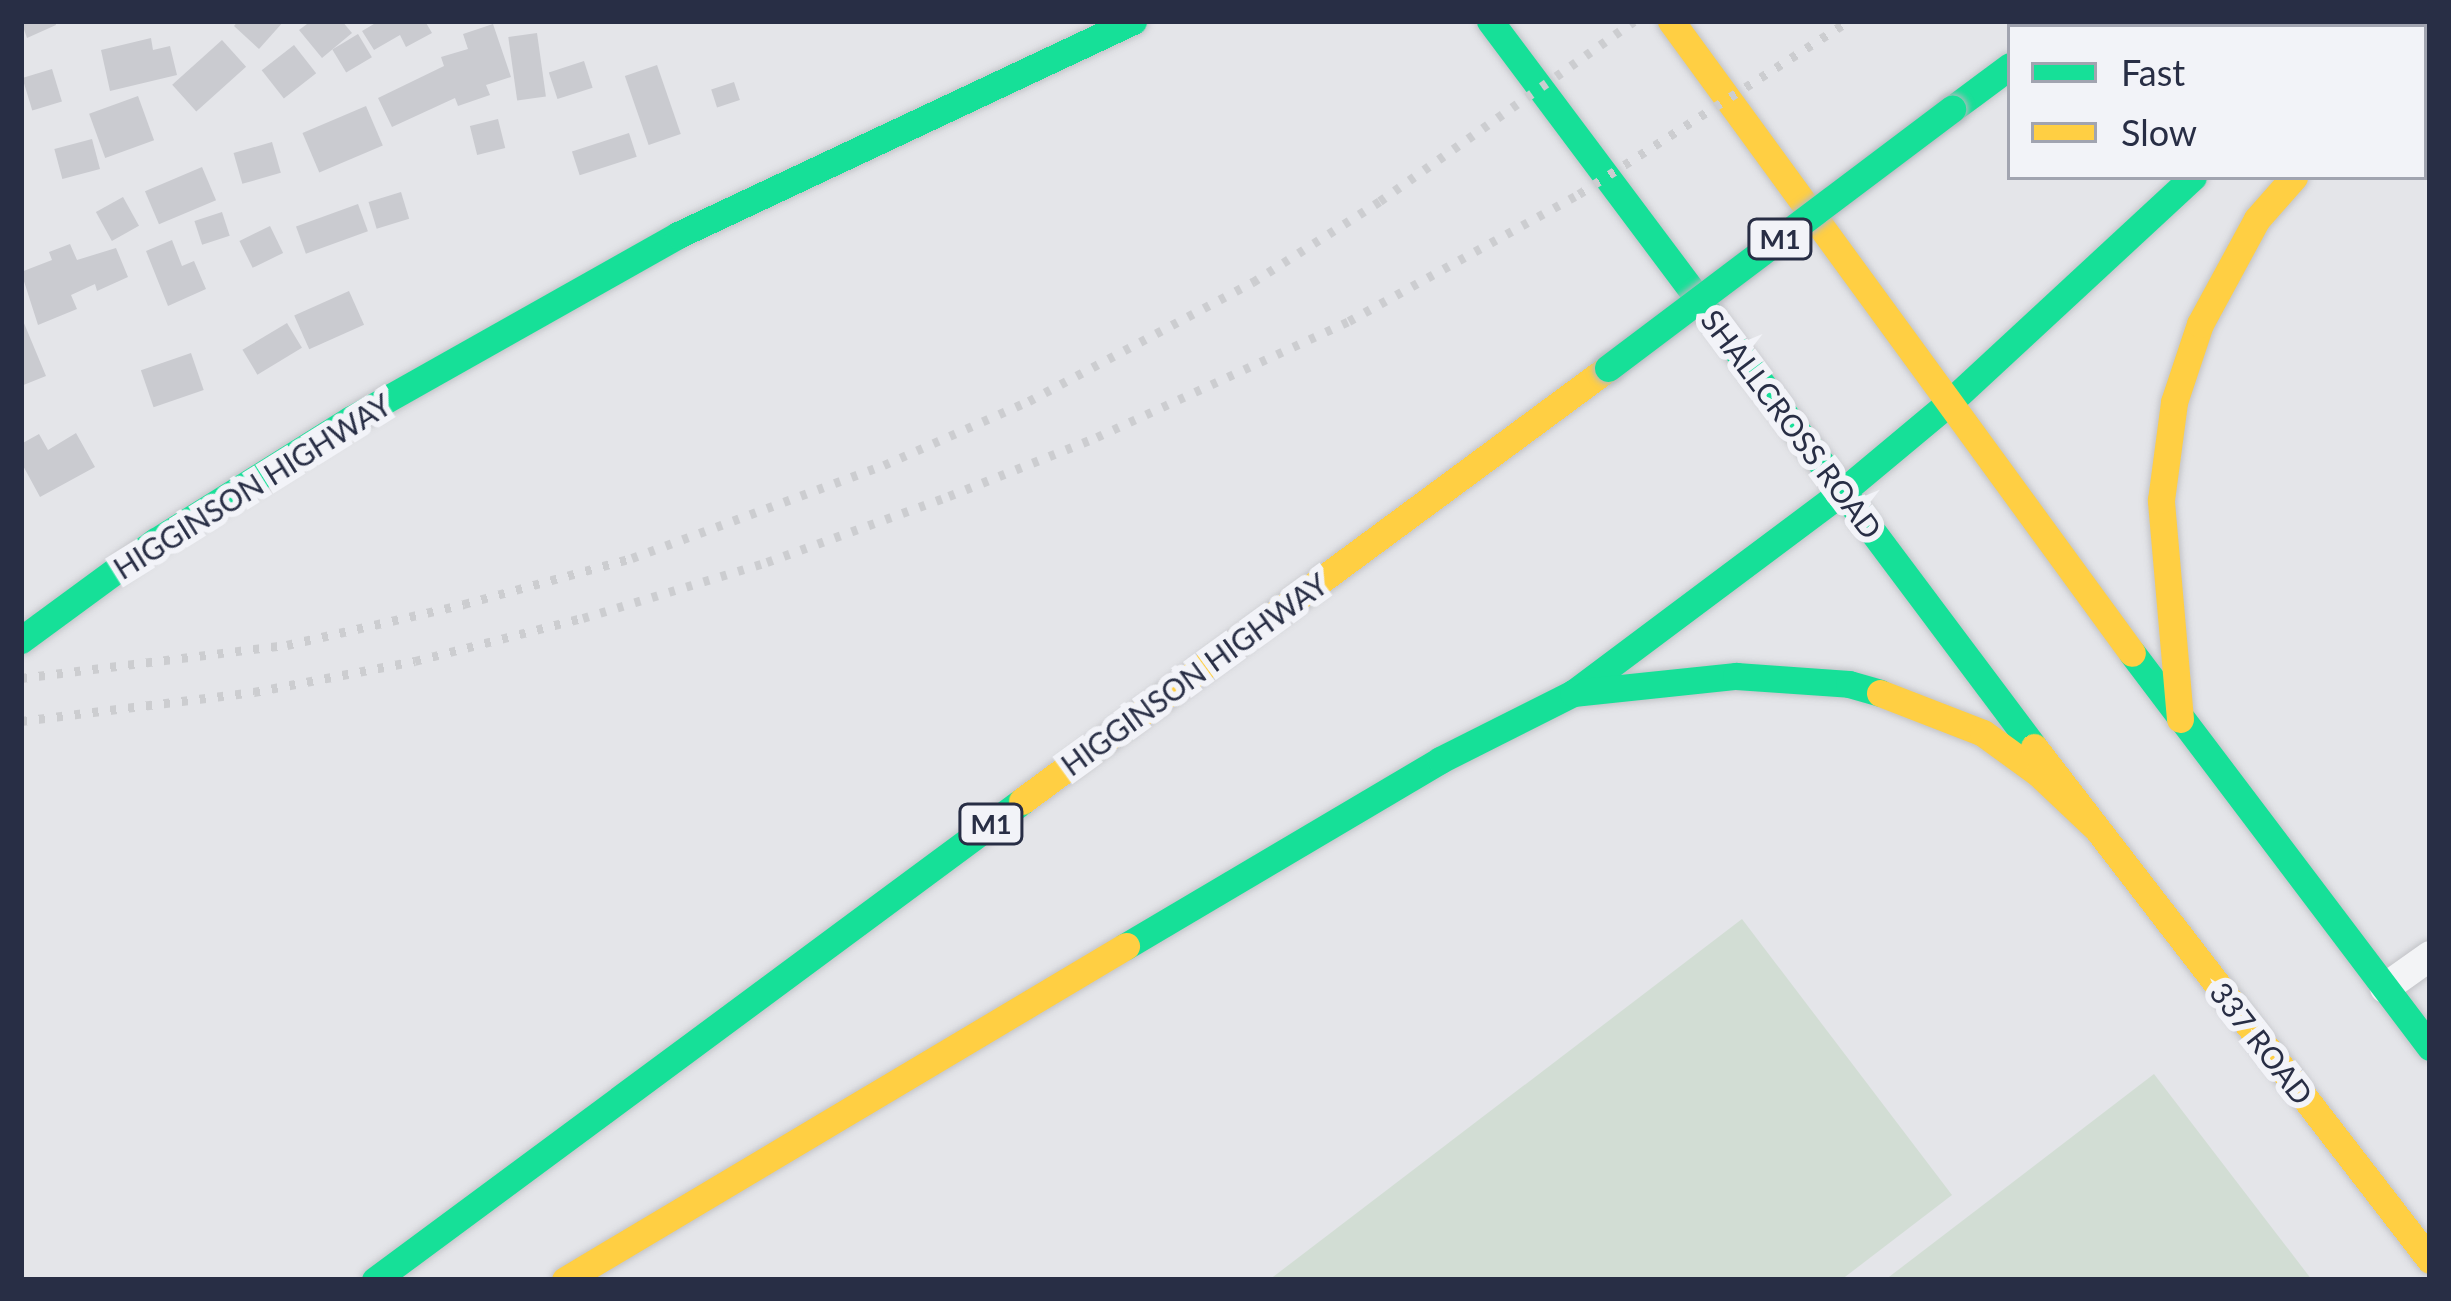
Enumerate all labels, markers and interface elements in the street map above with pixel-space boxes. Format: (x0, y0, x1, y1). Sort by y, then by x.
legend (2007, 24, 2427, 180)
text: Fast (2121, 50, 2185, 94)
text: Slow (2121, 110, 2197, 154)
road number: M1 (1747, 218, 1813, 260)
street label: SHALLCROSS ROAD (1694, 302, 1890, 546)
street label: HIGGINSON HIGHWAY (107, 386, 397, 586)
street label: HIGGINSON HIGHWAY (1054, 565, 1334, 783)
road number: M1 (958, 803, 1024, 845)
street label: 337 ROAD (2203, 975, 2321, 1111)

